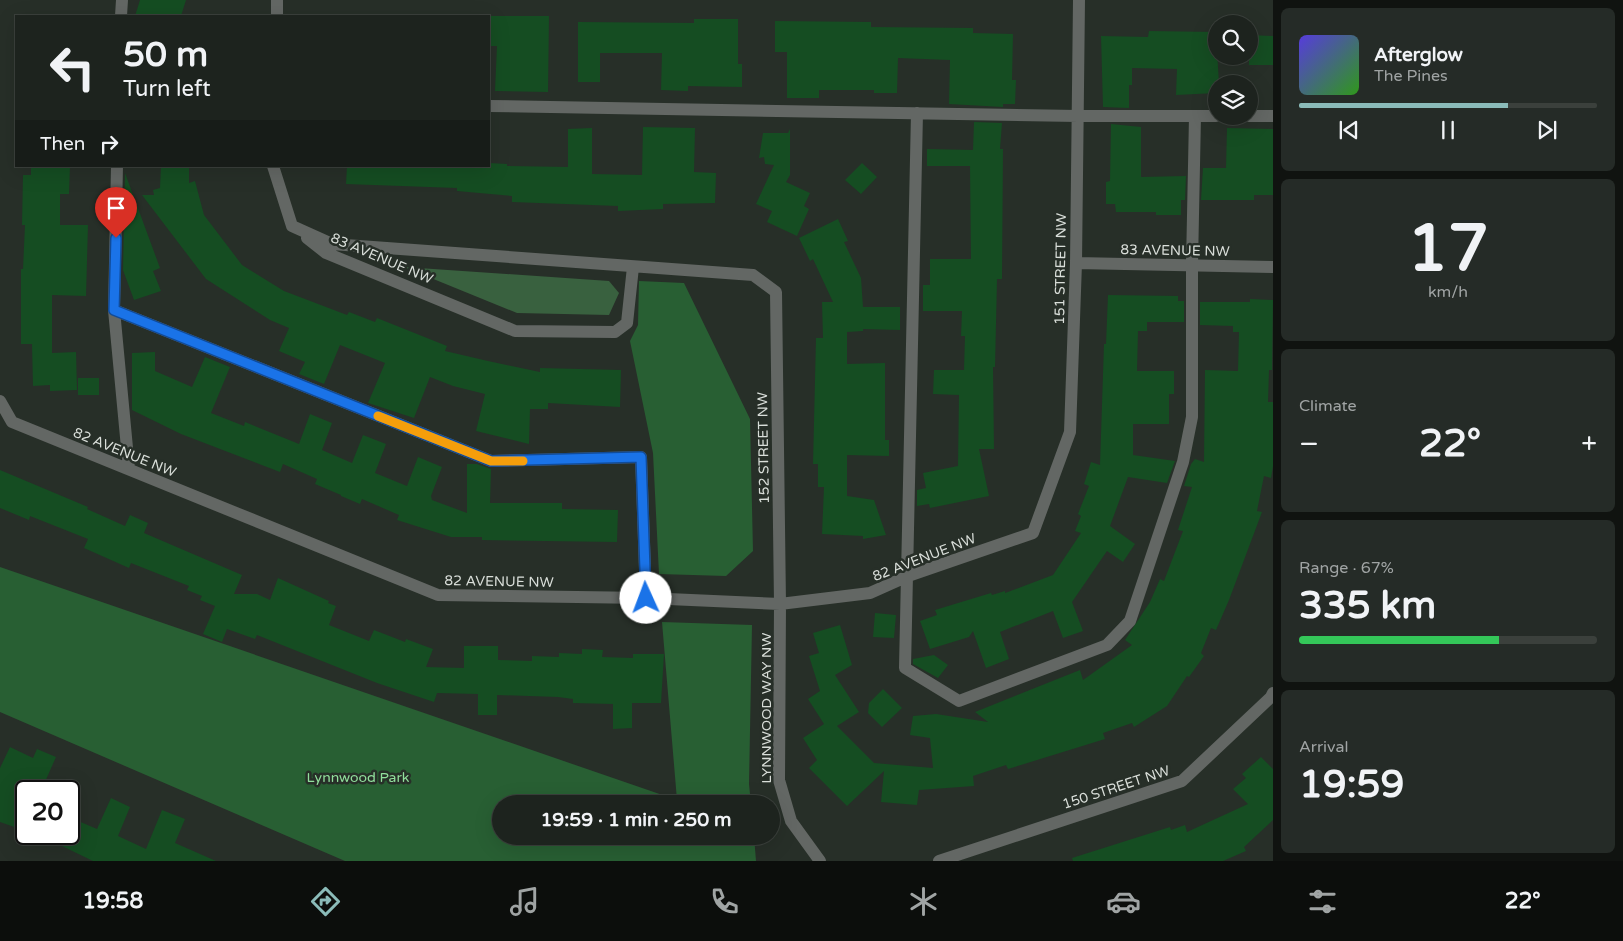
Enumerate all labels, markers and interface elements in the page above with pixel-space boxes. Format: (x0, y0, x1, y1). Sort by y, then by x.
map controls (1208, 15, 1258, 125)
button: search (1208, 15, 1258, 65)
text: 50 m (123, 34, 208, 76)
icon: left (40, 35, 105, 100)
text: Afterglow (1374, 44, 1463, 66)
text: The Pines (1374, 66, 1448, 86)
button: layers (1208, 75, 1258, 125)
text: Turn left (123, 76, 211, 102)
icon: previous (1335, 116, 1363, 144)
icon: pause (1434, 116, 1462, 144)
icon: next (1533, 116, 1561, 144)
icon: right (95, 130, 123, 158)
text: Then (40, 133, 85, 155)
pin (95, 187, 137, 238)
icon: arrive (102, 194, 130, 222)
text: 17 (1407, 210, 1489, 289)
street label: 151 STREET NW (1051, 213, 1070, 325)
street label: 83 AVENUE NW (328, 229, 436, 288)
street label: 83 AVENUE NW (1120, 241, 1230, 260)
text: km/h (1428, 282, 1468, 302)
street label: 152 STREET NW (754, 392, 773, 504)
text: Climate (1299, 396, 1357, 416)
text: 22° (1419, 421, 1481, 467)
street label: 82 AVENUE NW (71, 424, 179, 481)
text: − (1299, 427, 1319, 461)
text: + (1581, 427, 1597, 461)
street label: 82 AVENUE NW (870, 530, 978, 585)
text: Range · 67% (1299, 558, 1394, 578)
position arrow (619, 571, 671, 623)
street label: 82 AVENUE NW (444, 572, 554, 591)
text: 335 km (1299, 583, 1436, 629)
street label: LYNNWOOD WAY NW (758, 632, 775, 784)
text: Arrival (1299, 737, 1348, 757)
street label: 150 STREET NW (1060, 762, 1172, 813)
text: 19:59 (1299, 762, 1404, 808)
park label: Lynnwood Park (307, 769, 410, 786)
speed limit sign: 20 (15, 780, 80, 845)
text: 19:59 · 1 min · 250 m (540, 809, 732, 831)
icon: directions (308, 884, 343, 919)
icon: music (507, 884, 542, 919)
icon: phone (707, 884, 742, 919)
icon: climate (906, 884, 941, 919)
icon: car (1106, 884, 1141, 919)
icon: filters (1305, 884, 1340, 919)
text: 19:58 (82, 888, 143, 914)
text: 22° (1505, 888, 1541, 914)

